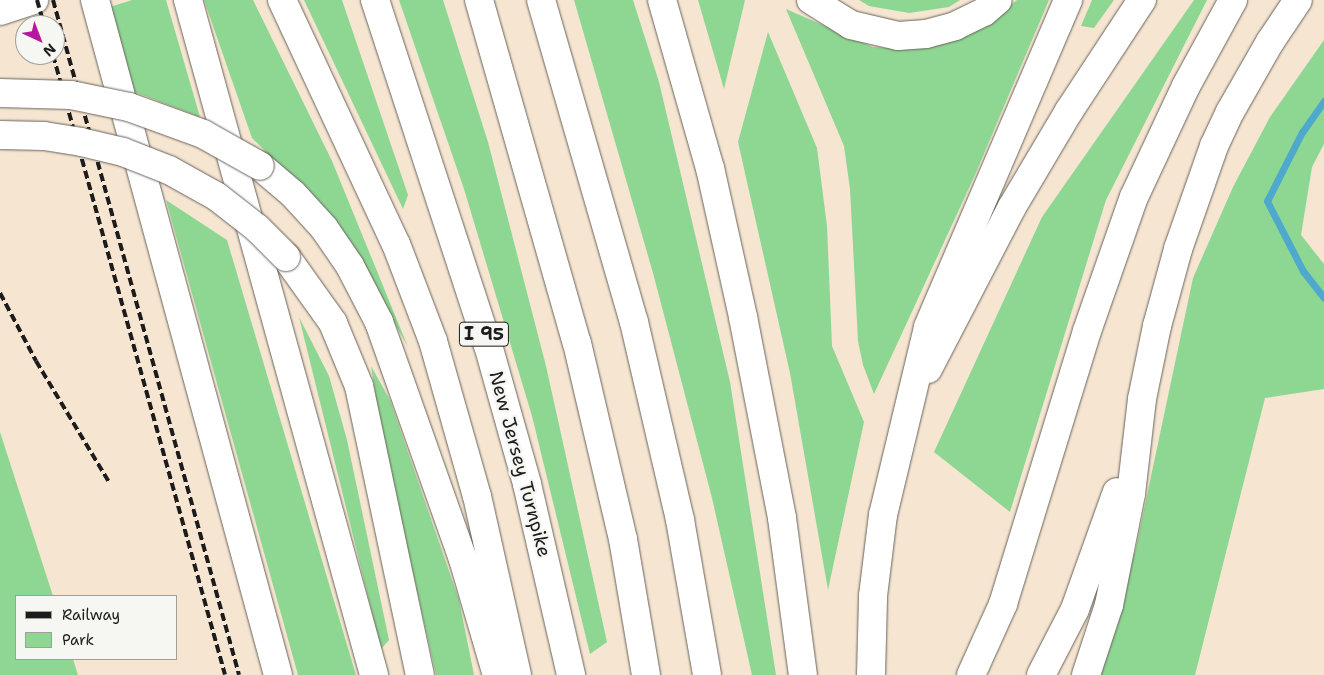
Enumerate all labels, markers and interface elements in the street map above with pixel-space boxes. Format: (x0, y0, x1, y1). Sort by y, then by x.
north arrow (15, 15, 65, 65)
text: N (39, 40, 60, 61)
road number: I 95 (458, 318, 510, 349)
street label: New Jersey Turnpike (484, 369, 556, 559)
legend (15, 595, 178, 660)
text: Railway (62, 605, 120, 625)
text: Park (62, 630, 94, 650)

